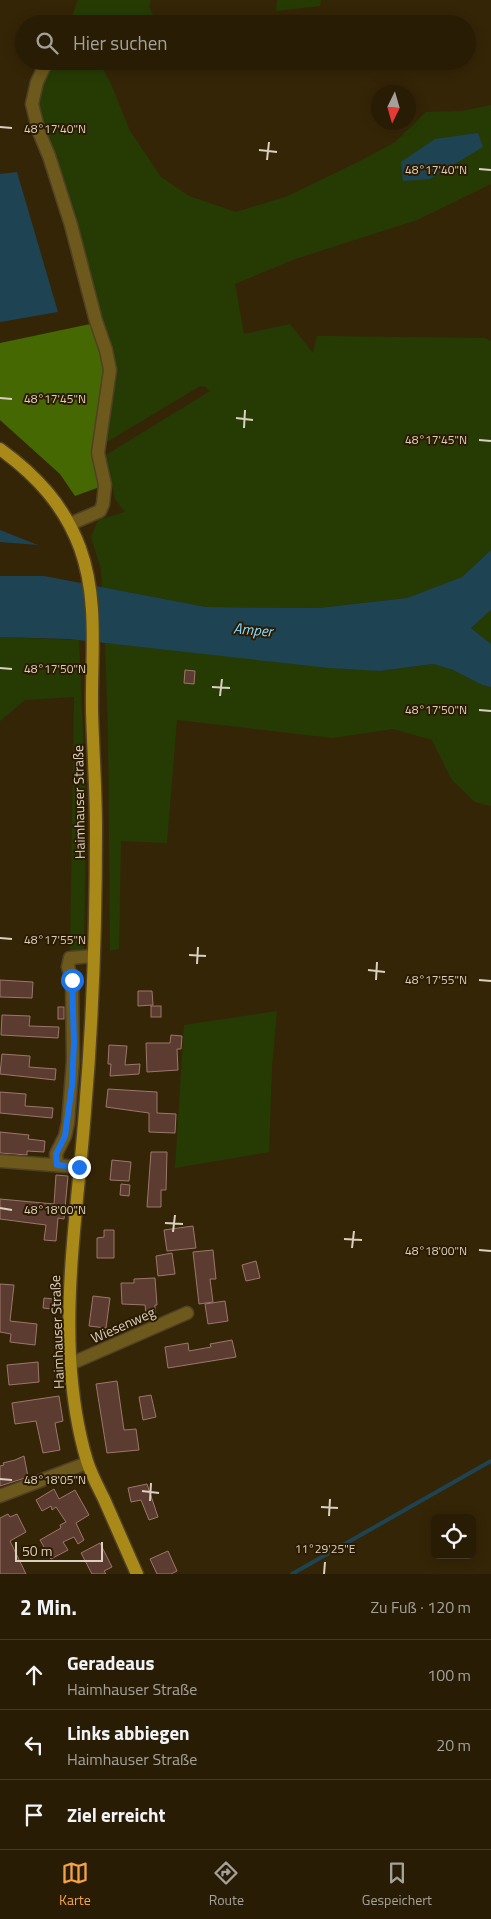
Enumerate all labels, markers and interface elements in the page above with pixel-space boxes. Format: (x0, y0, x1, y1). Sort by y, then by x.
search box (15, 15, 476, 70)
text: Hier suchen (73, 28, 168, 57)
icon: search (33, 29, 61, 57)
north arrow (371, 85, 416, 130)
text: 48°17'40"N (24, 119, 86, 138)
text: 48°17'40"N (405, 160, 467, 179)
text: 48°17'45"N (24, 389, 86, 408)
text: 48°17'45"N (405, 430, 467, 449)
water label: Amper (233, 616, 276, 643)
text: 48°17'50"N (24, 659, 86, 678)
text: 48°17'50"N (405, 700, 467, 719)
street label: Haimhauser Straße (67, 745, 90, 859)
text: 48°17'55"N (24, 930, 86, 949)
route start (61, 969, 84, 992)
text: 48°17'55"N (405, 970, 467, 989)
route end (68, 1156, 91, 1179)
text: 48°18'00"N (24, 1200, 86, 1219)
text: 48°18'00"N (405, 1241, 467, 1260)
street label: Haimhauser Straße (44, 1275, 69, 1389)
street label: Wiesenweg (87, 1301, 158, 1348)
text: 48°18'05"N (24, 1470, 86, 1489)
map controls (431, 1514, 476, 1559)
button: locate (431, 1514, 476, 1559)
scale bar (15, 1539, 102, 1562)
text: 11°29'25"E (295, 1539, 356, 1558)
text: 50 m (22, 1540, 52, 1561)
text: 2 Min. (20, 1591, 77, 1623)
text: Zu Fuß · 120 m (370, 1595, 471, 1619)
text: Geradeaus (67, 1648, 154, 1677)
icon: ahead (20, 1661, 48, 1689)
text: 100 m (427, 1663, 471, 1687)
text: Haimhauser Straße (67, 1677, 197, 1701)
text: Links abbiegen (67, 1718, 190, 1747)
icon: left (20, 1731, 48, 1759)
text: 20 m (436, 1733, 471, 1757)
text: Haimhauser Straße (67, 1747, 197, 1771)
text: Ziel erreicht (67, 1800, 165, 1829)
icon: arrive (20, 1801, 48, 1829)
tab: Karte (59, 1859, 91, 1910)
tab: Route (209, 1859, 244, 1910)
tab: Gespeichert (362, 1859, 432, 1910)

